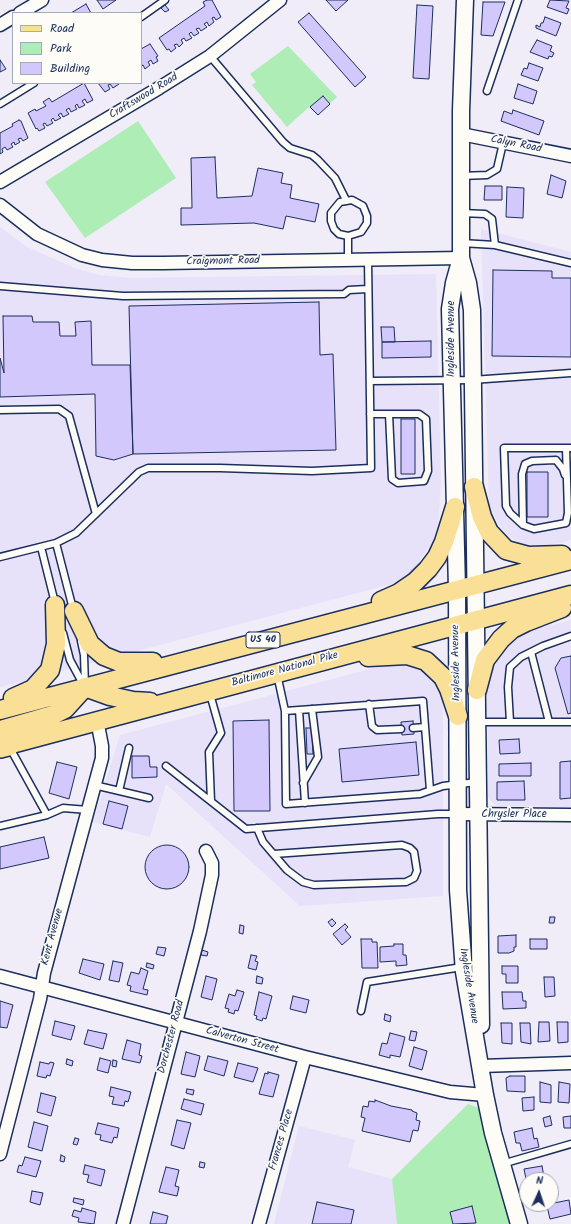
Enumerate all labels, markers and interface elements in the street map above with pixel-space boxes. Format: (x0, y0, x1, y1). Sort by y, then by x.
legend (12, 12, 142, 84)
text: Road (50, 19, 74, 38)
text: Park (50, 39, 72, 58)
text: Building (50, 59, 90, 78)
street label: Craftswood Road (107, 71, 181, 123)
street label: Calyn Road (489, 134, 543, 156)
street label: Craigmont Road (186, 255, 260, 269)
street label: Ingleside Avenue (445, 301, 459, 377)
street label: Ingleside Avenue (450, 625, 464, 701)
road number: US 40 (246, 632, 280, 648)
street label: Baltimore National Pike (230, 649, 340, 691)
street label: Chrysler Place (481, 808, 547, 822)
street label: Kent Avenue (39, 907, 67, 967)
street label: Ingleside Avenue (455, 947, 481, 1025)
street label: Dorchester Road (156, 999, 188, 1075)
street label: Calverton Street (204, 1025, 280, 1057)
street label: Frances Place (267, 1108, 297, 1172)
north arrow (519, 1172, 559, 1212)
text: N (536, 1172, 544, 1190)

